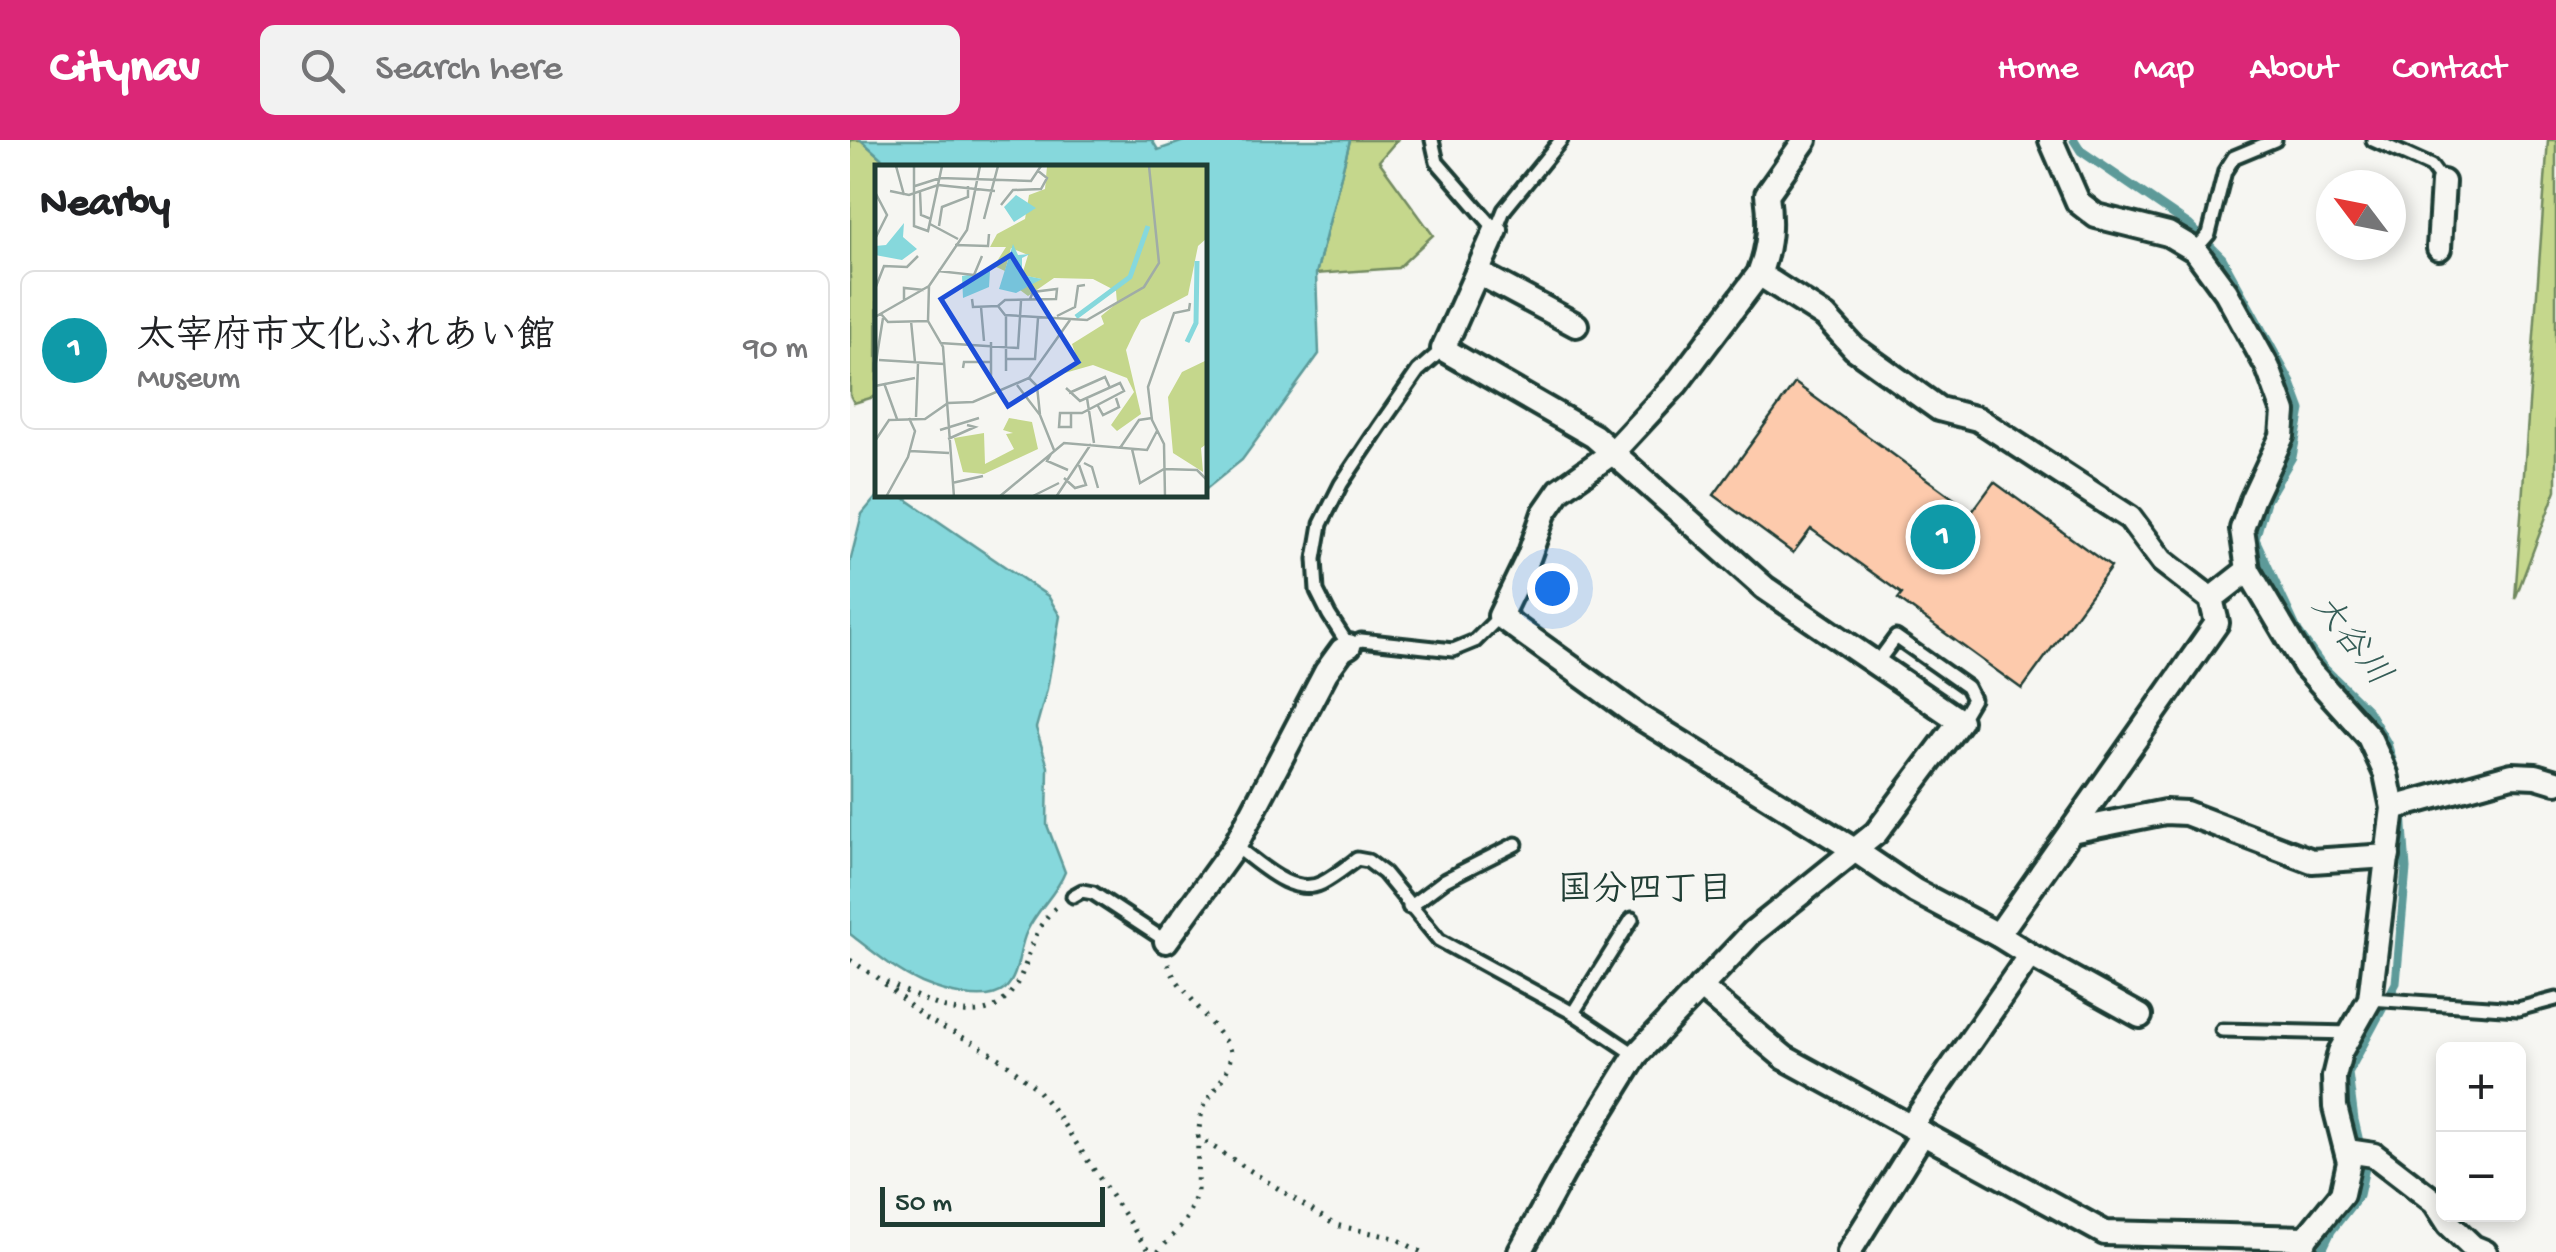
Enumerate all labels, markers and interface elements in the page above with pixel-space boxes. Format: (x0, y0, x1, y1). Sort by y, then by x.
search box (260, 25, 960, 115)
text: Citynav (50, 42, 200, 99)
icon: search (295, 43, 350, 98)
text: Search here (375, 48, 562, 92)
text: Home (1997, 50, 2078, 91)
text: Map (2133, 50, 2194, 91)
text: About (2249, 50, 2337, 91)
text: Contact (2392, 50, 2506, 91)
inset map (875, 165, 1208, 498)
north arrow (2316, 170, 2406, 260)
text: Nearby (40, 181, 170, 230)
text: 太宰府市文化ふれあい館 (137, 317, 555, 361)
text: 1 (68, 331, 81, 369)
text: 90 m (744, 331, 808, 369)
text: Museum (137, 361, 240, 399)
pin: 1 (1910, 500, 1976, 574)
your location (1527, 563, 1578, 614)
water label: 大谷川 (2301, 587, 2398, 696)
district label: 国分四丁目 (1557, 871, 1733, 913)
map controls (2436, 1042, 2526, 1222)
button: + (2436, 1042, 2526, 1132)
button: − (2436, 1132, 2526, 1222)
scale bar (880, 1182, 1105, 1226)
text: 50 m (895, 1188, 952, 1221)

